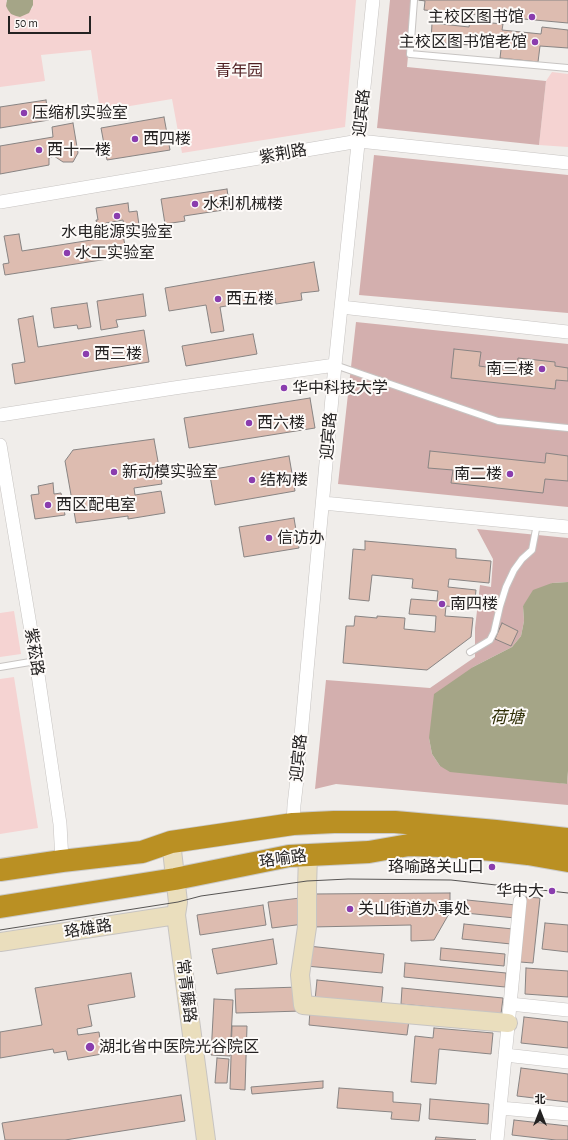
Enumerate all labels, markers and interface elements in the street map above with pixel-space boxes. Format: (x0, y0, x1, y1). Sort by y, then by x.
place label: 主校区图书馆 (428, 7, 524, 27)
scale bar (10, 8, 93, 34)
marker: 主校区图书馆 (527, 12, 537, 22)
text: 50 m (15, 17, 38, 29)
place label: 主校区图书馆老馆 (399, 32, 527, 52)
marker: 主校区图书馆老馆 (530, 37, 540, 47)
park label: 青年园 (215, 61, 263, 81)
street label: 迎宾路 (350, 88, 374, 138)
place label: 压缩机实验室 (32, 103, 128, 123)
marker: 压缩机实验室 (19, 108, 29, 118)
place label: 西四楼 (143, 129, 191, 149)
marker: 西四楼 (130, 134, 140, 144)
place label: 西十一楼 (47, 140, 111, 160)
street label: 紫荆路 (258, 140, 308, 168)
marker: 西十一楼 (34, 145, 44, 155)
place label: 水利机械楼 (203, 194, 283, 214)
marker: 水利机械楼 (190, 199, 200, 209)
marker: 水电能源实验室 (112, 211, 122, 221)
place label: 水电能源实验室 (61, 222, 173, 242)
place label: 水工实验室 (75, 243, 155, 263)
marker: 水工实验室 (62, 248, 72, 258)
place label: 西五楼 (226, 289, 274, 309)
marker: 西五楼 (213, 294, 223, 304)
place label: 西三楼 (94, 344, 142, 364)
marker: 西三楼 (81, 349, 91, 359)
place label: 南三楼 (486, 359, 534, 379)
marker: 南三楼 (537, 364, 547, 374)
place label: 华中科技大学 (292, 378, 388, 398)
marker: 华中科技大学 (279, 383, 289, 393)
street label: 迎宾路 (317, 411, 341, 461)
place label: 西六楼 (257, 413, 305, 433)
marker: 西六楼 (244, 418, 254, 428)
place label: 新动模实验室 (122, 462, 218, 482)
place label: 南二楼 (454, 464, 502, 484)
marker: 新动模实验室 (109, 467, 119, 477)
marker: 南二楼 (505, 469, 515, 479)
place label: 结构楼 (260, 470, 308, 490)
marker: 结构楼 (247, 475, 257, 485)
place label: 西区配电室 (56, 495, 136, 515)
marker: 西区配电室 (43, 500, 53, 510)
place label: 信访办 (277, 528, 325, 548)
marker: 信访办 (264, 533, 274, 543)
place label: 南四楼 (450, 594, 498, 614)
marker: 南四楼 (437, 599, 447, 609)
street label: 紫菘路 (21, 627, 47, 677)
water label: 荷塘 (490, 708, 524, 728)
street label: 迎宾路 (287, 733, 311, 783)
street label: 珞喻路 (258, 846, 308, 872)
place label: 珞喻路关山口 (388, 857, 484, 877)
marker: 珞喻路关山口 (487, 862, 497, 872)
place label: 华中大 (496, 881, 544, 901)
marker: 华中大 (547, 886, 557, 896)
place label: 关山街道办事处 (358, 899, 470, 919)
marker: 关山街道办事处 (345, 904, 355, 914)
street label: 珞雄路 (63, 916, 113, 942)
street label: 常青藤路 (173, 958, 199, 1024)
place label: 湖北省中医院光谷院区 (99, 1037, 259, 1057)
marker: 湖北省中医院光谷院区 (84, 1041, 96, 1053)
north arrow (520, 1092, 560, 1132)
text: 北 (535, 1094, 546, 1105)

